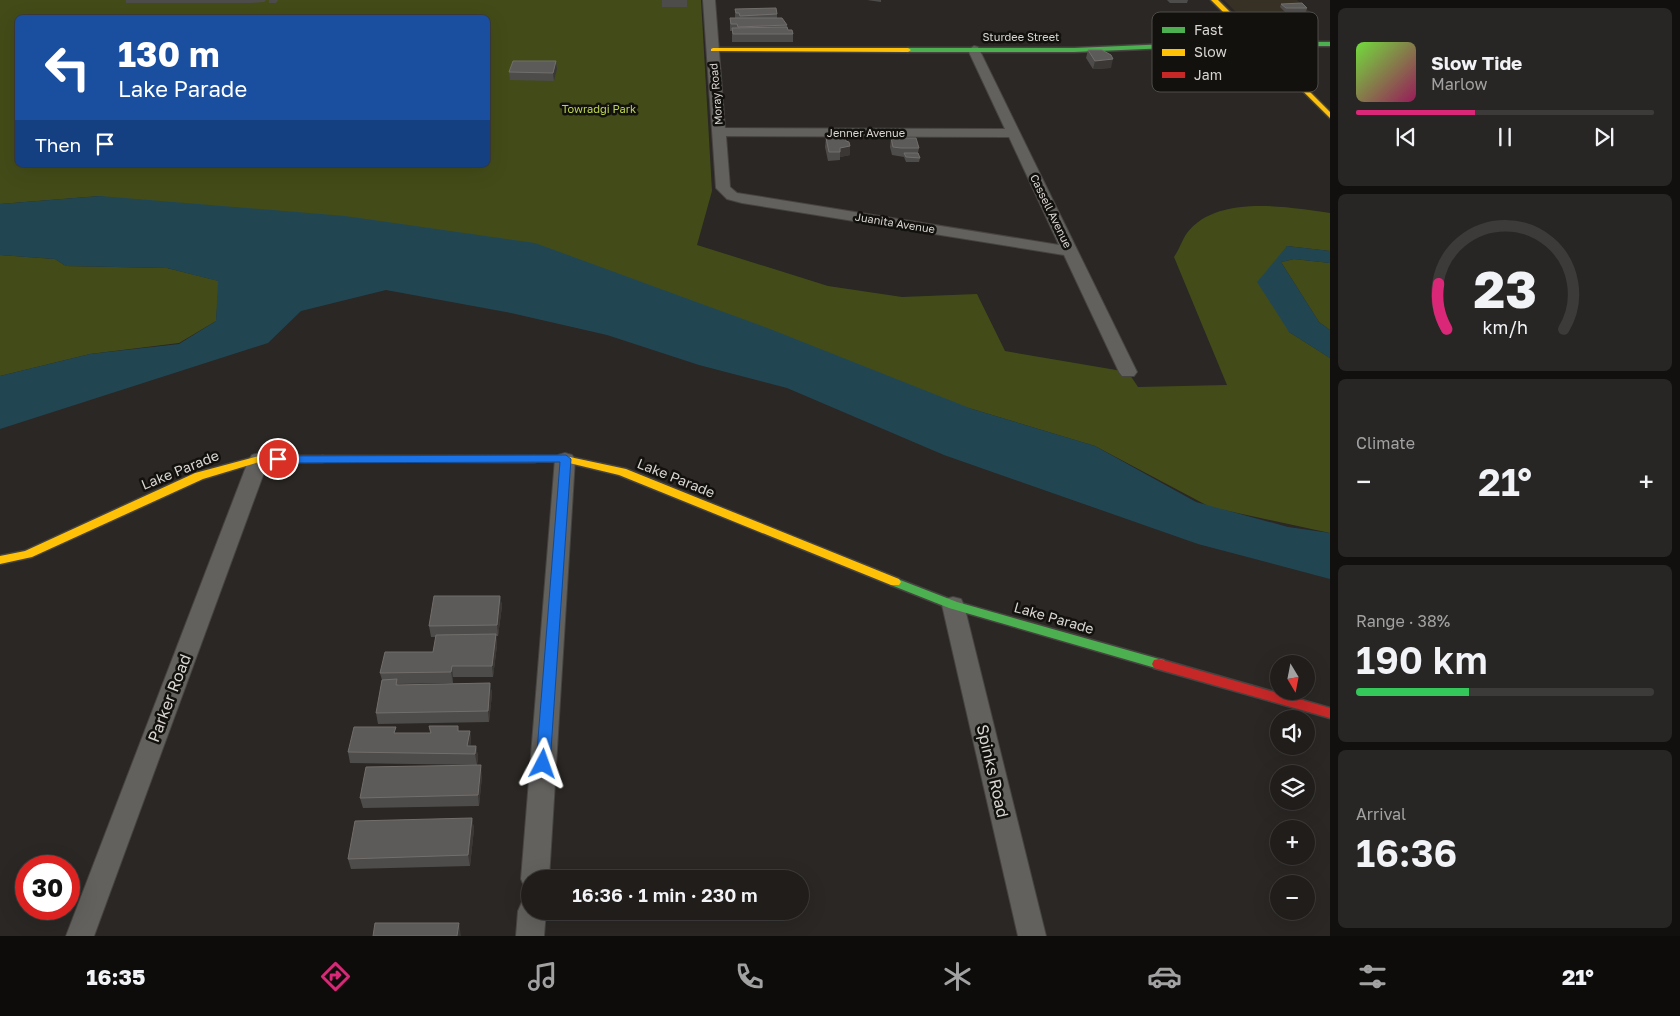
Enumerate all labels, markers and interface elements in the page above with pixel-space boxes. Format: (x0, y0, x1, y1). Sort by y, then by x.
legend (1152, 12, 1318, 92)
text: Fast (1194, 21, 1223, 38)
street label: Sturdee Street (983, 30, 1059, 43)
text: 130 m (118, 33, 220, 75)
icon: left (35, 35, 100, 100)
text: Slow (1194, 43, 1227, 60)
text: Slow Tide (1431, 51, 1522, 74)
street label: Moray Road (706, 63, 725, 126)
text: Jam (1194, 66, 1222, 83)
text: Marlow (1431, 74, 1487, 94)
text: Lake Parade (118, 75, 247, 102)
park label: Towradgi Park (562, 102, 636, 115)
icon: previous (1392, 123, 1420, 151)
icon: pause (1491, 123, 1519, 151)
icon: next (1590, 123, 1618, 151)
street label: Jenner Avenue (827, 126, 905, 139)
icon: arrive (91, 130, 119, 158)
text: Then (35, 133, 81, 156)
street label: Cassell Avenue (1028, 172, 1075, 250)
street label: Juanita Avenue (854, 210, 936, 235)
text: 23 (1473, 257, 1537, 319)
text: km/h (1482, 316, 1528, 338)
text: Climate (1356, 433, 1415, 453)
pin (257, 438, 299, 480)
icon: arrive (264, 445, 292, 473)
street label: Lake Parade (139, 446, 221, 493)
street label: Lake Parade (635, 454, 717, 501)
text: 21° (1478, 459, 1532, 504)
text: − (1356, 465, 1371, 498)
text: + (1639, 465, 1654, 498)
street label: Lake Parade (1012, 598, 1096, 637)
text: Range · 38% (1356, 611, 1450, 631)
text: 190 km (1356, 637, 1488, 682)
street label: Parker Road (143, 651, 195, 745)
north arrow (1270, 655, 1315, 700)
map controls (1270, 655, 1315, 920)
button: sound (1270, 710, 1315, 755)
street label: Spinks Road (973, 722, 1013, 820)
position arrow (516, 737, 568, 789)
button: layers (1270, 765, 1315, 810)
text: Arrival (1356, 804, 1406, 824)
button: + (1270, 820, 1315, 865)
text: 16:36 (1356, 830, 1457, 875)
speed limit sign: 30 (15, 855, 80, 920)
button: − (1270, 875, 1315, 920)
text: 16:36 · 1 min · 230 m (572, 883, 758, 906)
icon: directions (318, 959, 353, 994)
icon: music (525, 959, 560, 994)
icon: phone (732, 959, 767, 994)
icon: climate (940, 959, 975, 994)
icon: car (1147, 959, 1182, 994)
icon: filters (1355, 959, 1390, 994)
text: 16:35 (86, 963, 145, 990)
text: 21° (1562, 963, 1594, 990)

